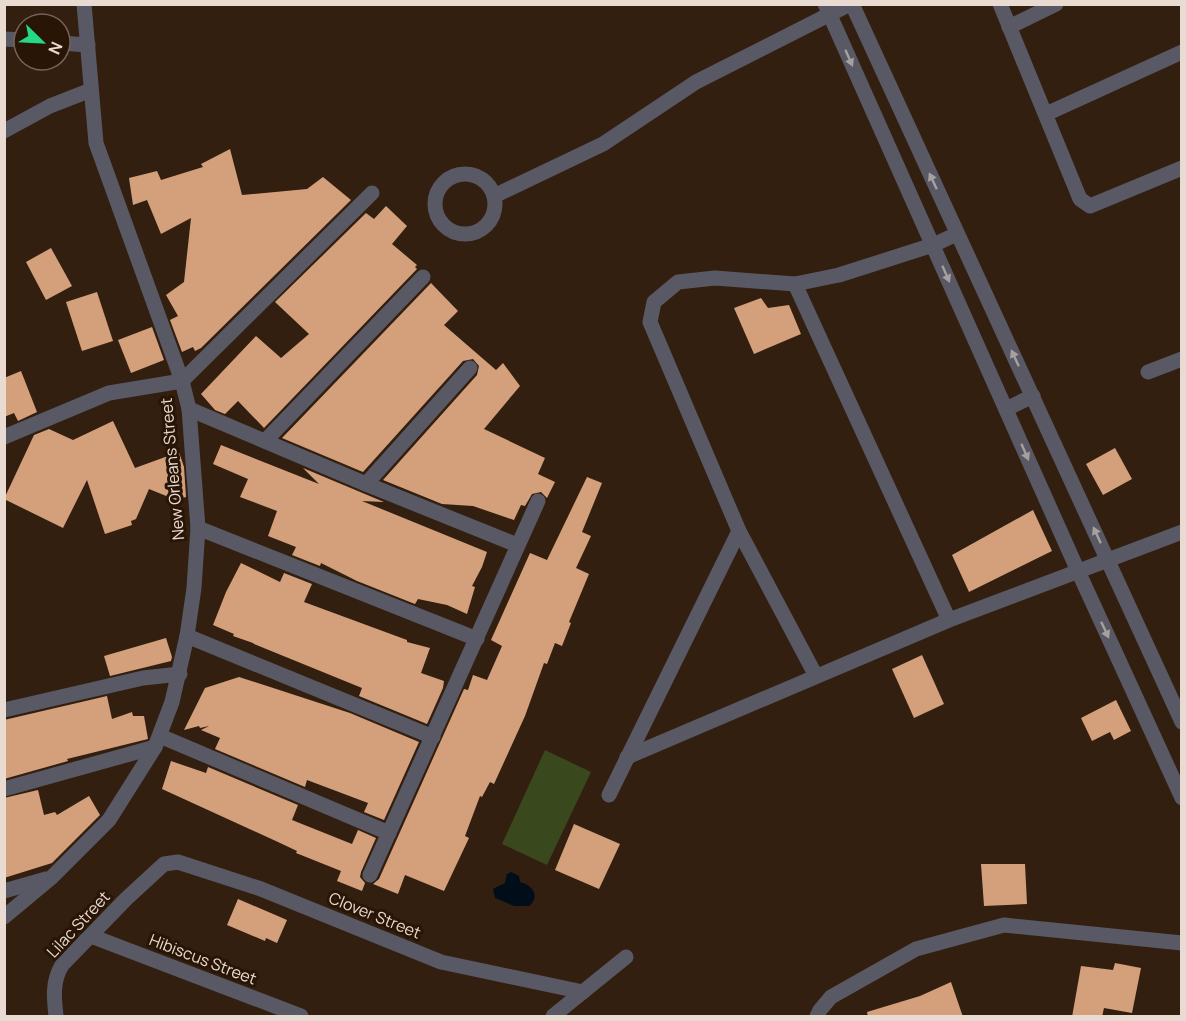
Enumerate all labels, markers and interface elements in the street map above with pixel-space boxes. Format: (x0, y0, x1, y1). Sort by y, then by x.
north arrow (12, 12, 72, 72)
text: N (43, 38, 68, 58)
one-way arrow (845, 49, 854, 66)
one-way arrow (928, 172, 937, 189)
one-way arrow (941, 266, 951, 284)
one-way arrow (1010, 349, 1019, 366)
street label: New Orleans Street (155, 397, 189, 541)
one-way arrow (1020, 444, 1030, 462)
one-way arrow (1092, 526, 1101, 543)
one-way arrow (1100, 622, 1110, 640)
street label: Lilac Street (41, 886, 115, 962)
street label: Clover Street (326, 887, 424, 943)
street label: Hibiscus Street (146, 928, 260, 990)

